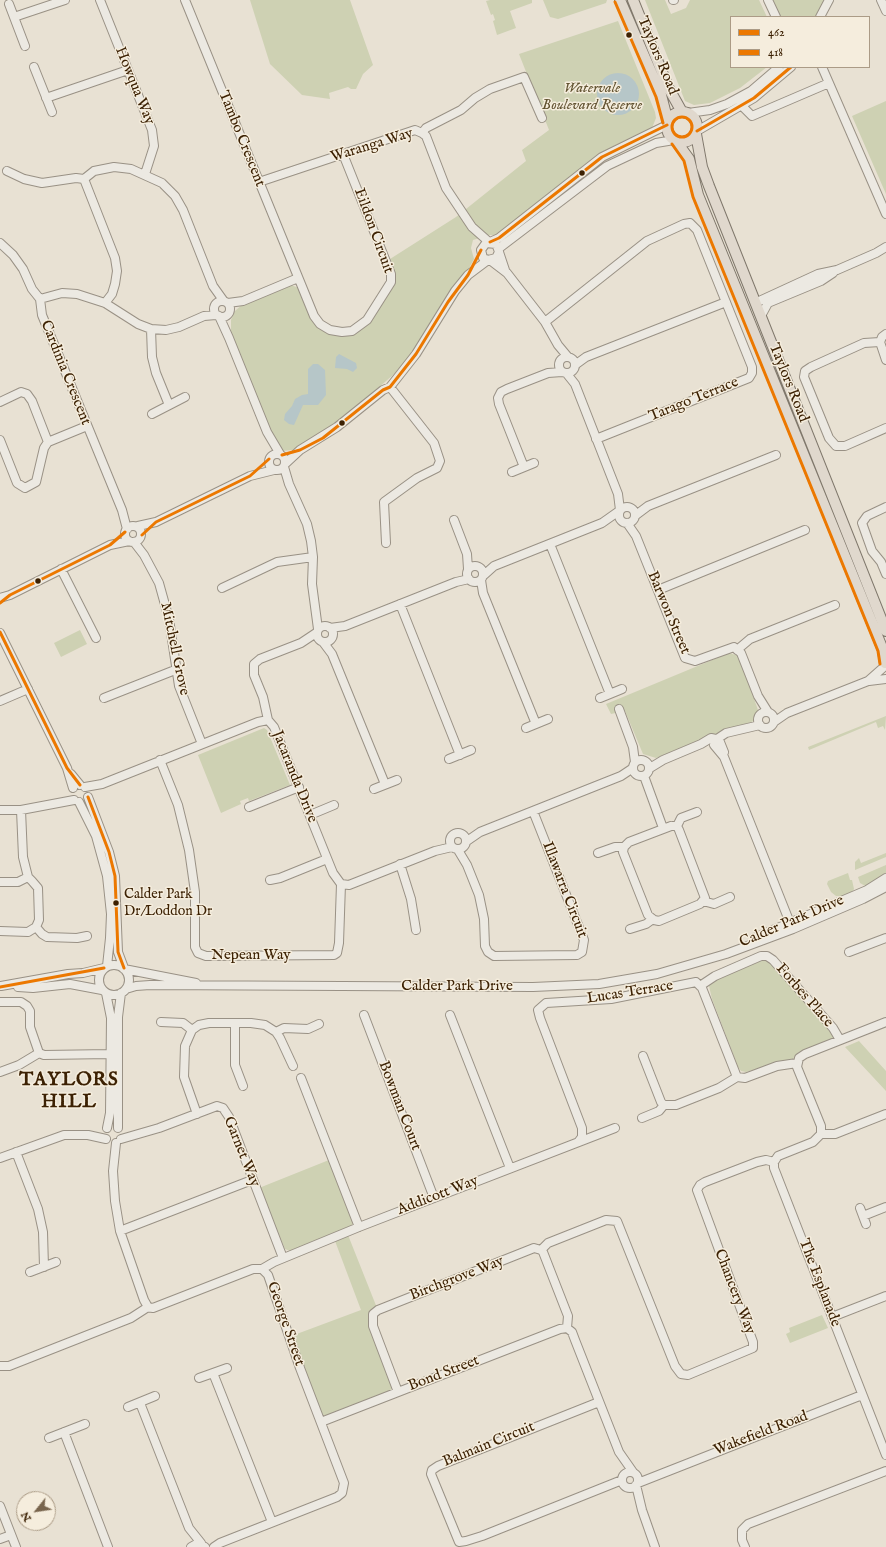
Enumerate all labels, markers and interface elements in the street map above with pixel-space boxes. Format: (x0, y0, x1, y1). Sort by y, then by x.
street label: Taylors Road (632, 14, 682, 98)
legend (730, 16, 870, 68)
text: 462 (768, 25, 785, 40)
unlabelled marker (624, 30, 634, 40)
street label: Howqua Way (110, 44, 158, 128)
text: 418 (768, 45, 783, 60)
park label: Watervale Boulevard Reserve (542, 80, 642, 115)
street label: Tambo Crescent (214, 88, 268, 190)
street label: Waranga Way (329, 125, 415, 167)
unlabelled marker (577, 168, 587, 178)
street label: Eildon Circuit (349, 186, 397, 276)
street label: Cardinia Crescent (36, 318, 94, 428)
street label: Taylors Road (764, 341, 812, 425)
street label: Tarago Terrace (647, 374, 741, 426)
unlabelled marker (337, 418, 347, 428)
street label: Barwon Street (642, 569, 694, 657)
unlabelled marker (33, 576, 43, 586)
street label: Mitchell Grove (155, 601, 193, 697)
street label: Jacaranda Drive (267, 728, 321, 826)
street label: Illawarra Circuit (537, 839, 591, 941)
place label: Calder Park Dr/Loddon Dr (124, 887, 212, 920)
street label: Calder Park Drive (737, 892, 847, 952)
marker: Calder Park Dr/Loddon Dr (111, 898, 121, 908)
street label: Nepean Way (211, 947, 291, 965)
street label: Forbes Place (771, 960, 837, 1032)
street label: Lucas Terrace (586, 977, 674, 1009)
street label: Calder Park Drive (401, 978, 513, 996)
street label: Bowman Court (374, 1059, 424, 1153)
district label: TAYLORS HILL (19, 1070, 119, 1114)
street label: Garnet Way (219, 1114, 263, 1190)
street label: Addicott Way (395, 1172, 481, 1220)
street label: The Esplanade (794, 1236, 844, 1330)
street label: Chancery Way (710, 1247, 758, 1337)
street label: Birchgrove Way (407, 1253, 507, 1305)
street label: George Street (262, 1280, 308, 1368)
street label: Bond Street (406, 1352, 482, 1396)
street label: Wakefield Road (711, 1408, 811, 1460)
street label: Balmain Circuit (440, 1418, 538, 1472)
north arrow (16, 1491, 56, 1531)
text: N (18, 1509, 35, 1524)

